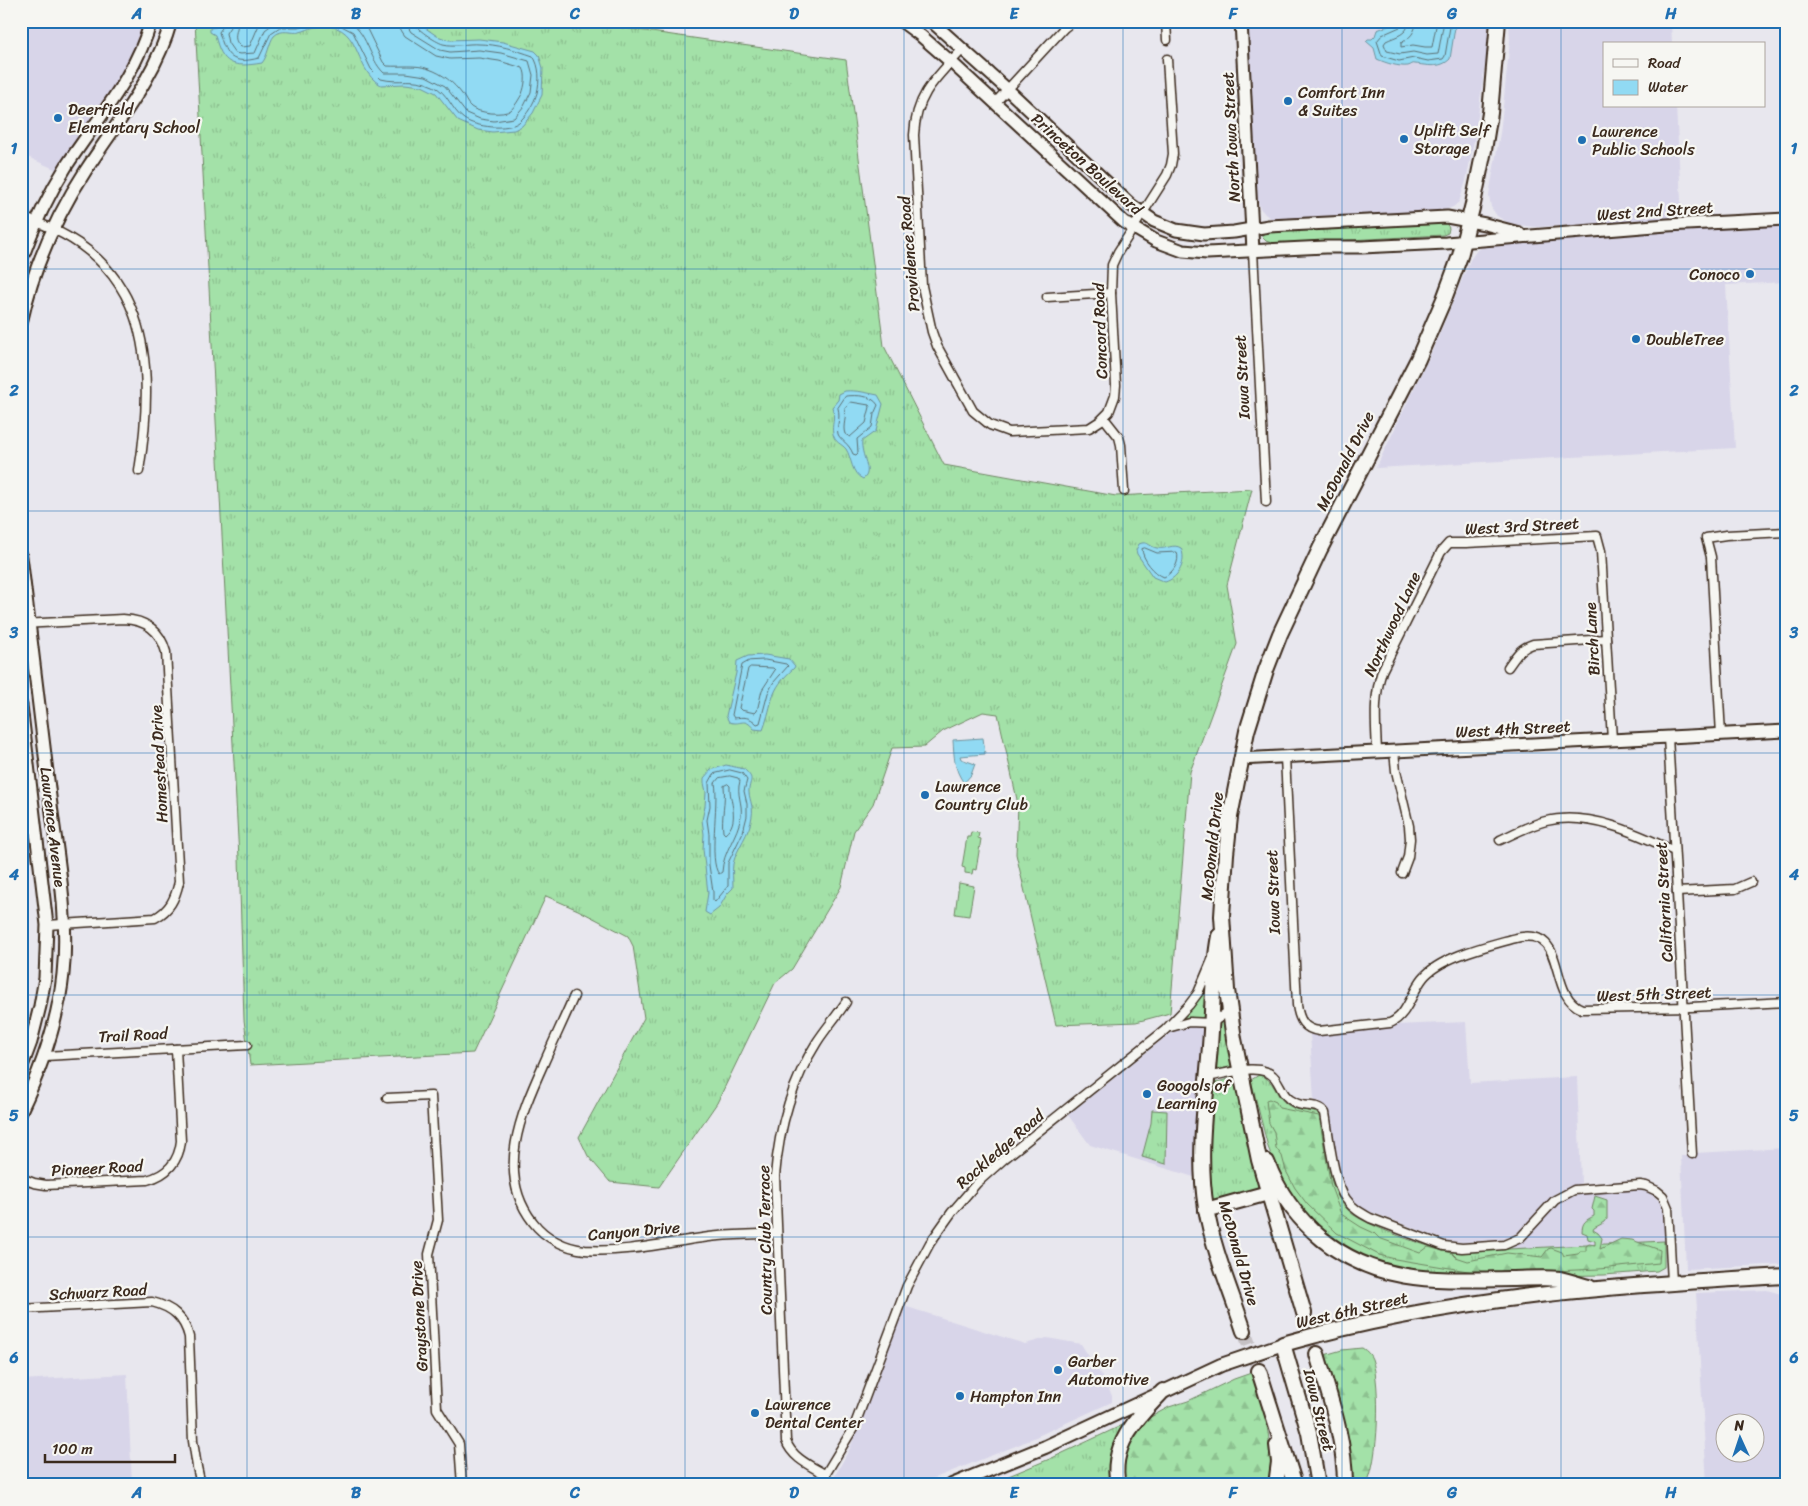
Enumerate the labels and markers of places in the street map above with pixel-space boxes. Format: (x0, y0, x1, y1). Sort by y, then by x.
place label: Comfort Inn & Suites (1298, 78, 1385, 125)
place label: Deerfield Elementary School (68, 95, 200, 142)
marker: Comfort Inn & Suites (1282, 95, 1294, 107)
marker: Deerfield Elementary School (52, 112, 64, 124)
place label: Uplift Self Storage (1414, 116, 1491, 163)
place label: Lawrence Public Schools (1592, 117, 1695, 164)
marker: Uplift Self Storage (1398, 133, 1410, 145)
marker: Lawrence Public Schools (1576, 134, 1588, 146)
place label: Conoco (1689, 260, 1740, 289)
marker: Conoco (1744, 268, 1756, 280)
place label: DoubleTree (1646, 325, 1724, 354)
marker: DoubleTree (1630, 333, 1642, 345)
place label: Lawrence Country Club (935, 772, 1028, 819)
marker: Lawrence Country Club (919, 789, 931, 801)
place label: Googols of Learning (1157, 1071, 1232, 1118)
marker: Googols of Learning (1141, 1088, 1153, 1100)
place label: Garber Automotive (1067, 1347, 1149, 1394)
marker: Garber Automotive (1052, 1364, 1064, 1376)
place label: Hampton Inn (970, 1382, 1061, 1411)
place label: Lawrence Dental Center (765, 1390, 865, 1437)
marker: Hampton Inn (954, 1390, 966, 1402)
marker: Lawrence Dental Center (749, 1407, 761, 1419)

